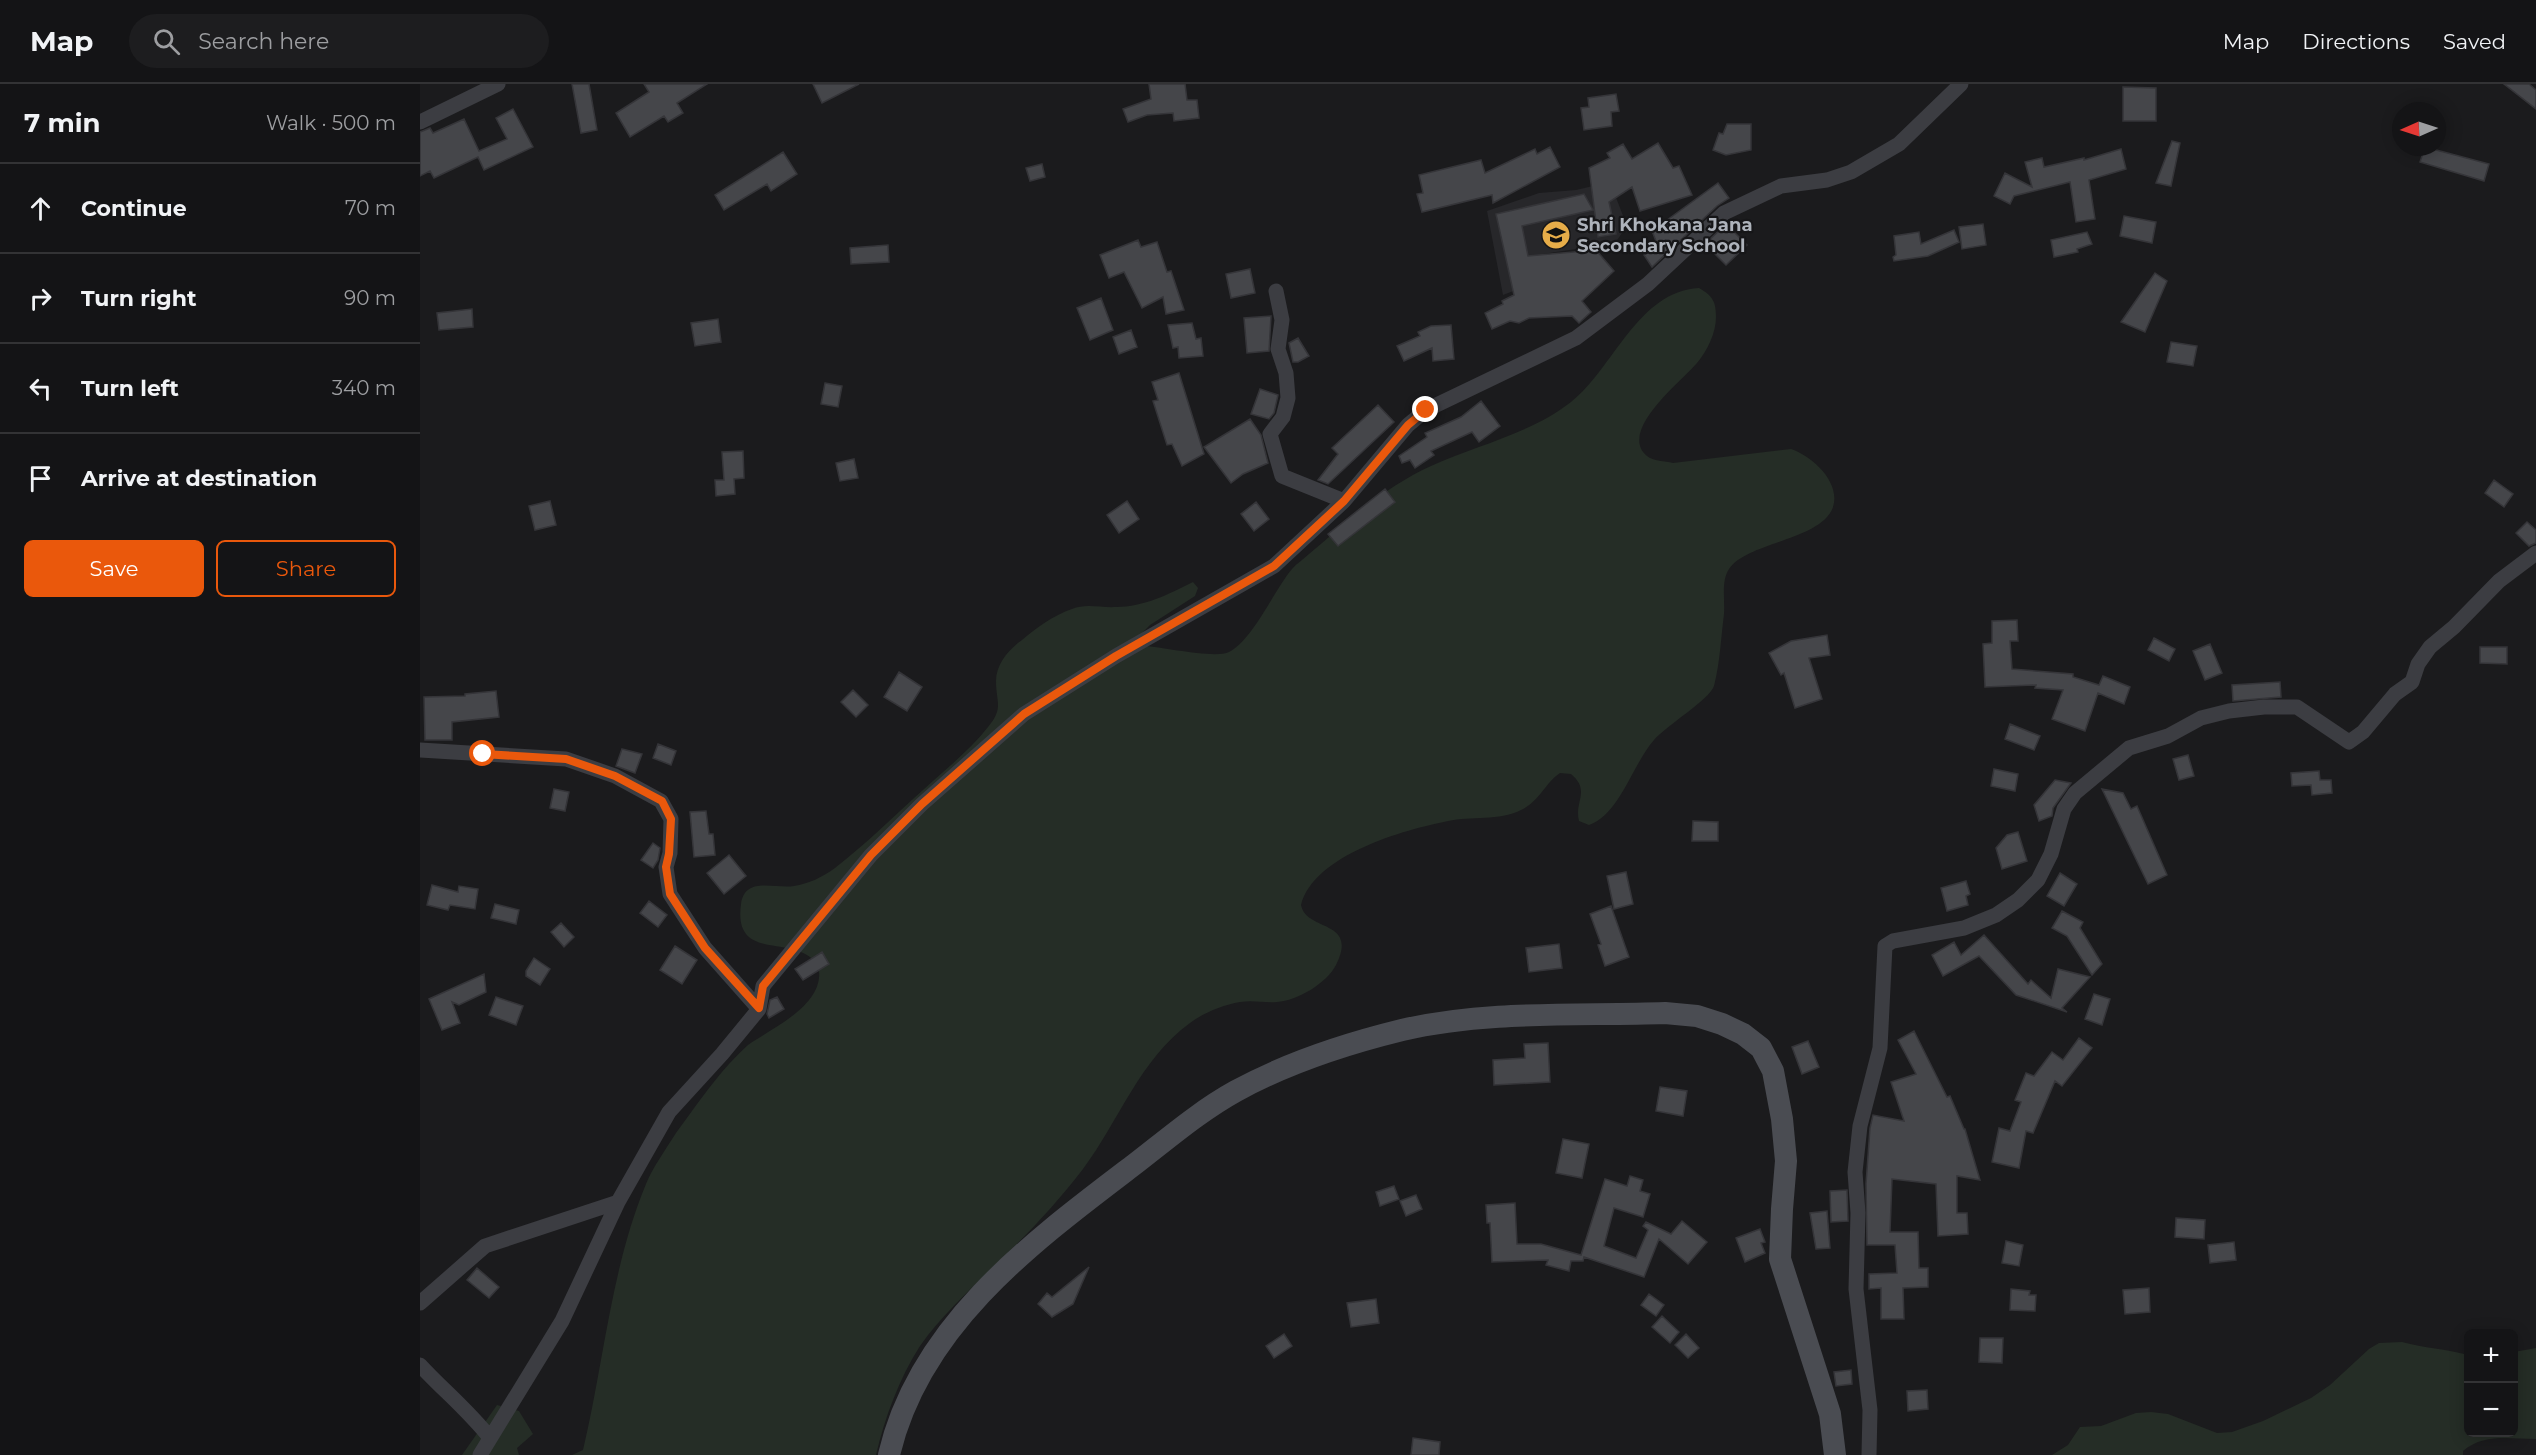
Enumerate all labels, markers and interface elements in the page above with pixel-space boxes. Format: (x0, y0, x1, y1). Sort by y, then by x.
search box (129, 14, 549, 68)
text: Map (30, 24, 93, 58)
icon: search (150, 25, 183, 58)
text: Search here (198, 28, 329, 55)
text: Map (2223, 29, 2269, 54)
text: Directions (2302, 29, 2410, 54)
text: Saved (2443, 29, 2506, 54)
north arrow (2392, 102, 2446, 156)
text: 7 min (24, 107, 101, 139)
text: Walk · 500 m (266, 111, 396, 135)
icon: ahead (24, 192, 57, 225)
text: Continue (81, 195, 187, 222)
text: 70 m (345, 196, 396, 220)
place label: Shri Khokana Jana Secondary School (1577, 214, 1753, 257)
school or university icon: Shri Khokana Jana Secondary School (1540, 219, 1572, 251)
icon: right (24, 282, 57, 315)
text: Turn right (81, 285, 196, 312)
text: 90 m (344, 286, 396, 310)
icon: left (24, 372, 57, 405)
text: Turn left (81, 375, 179, 402)
text: 340 m (332, 376, 396, 400)
route end (1412, 396, 1438, 422)
icon: arrive (24, 462, 57, 495)
text: Arrive at destination (81, 465, 317, 492)
button: Save (24, 540, 204, 597)
button: Share (216, 540, 396, 597)
route start (469, 740, 495, 766)
map controls (2464, 1329, 2518, 1437)
button: + (2464, 1329, 2518, 1383)
button: − (2464, 1383, 2518, 1437)

